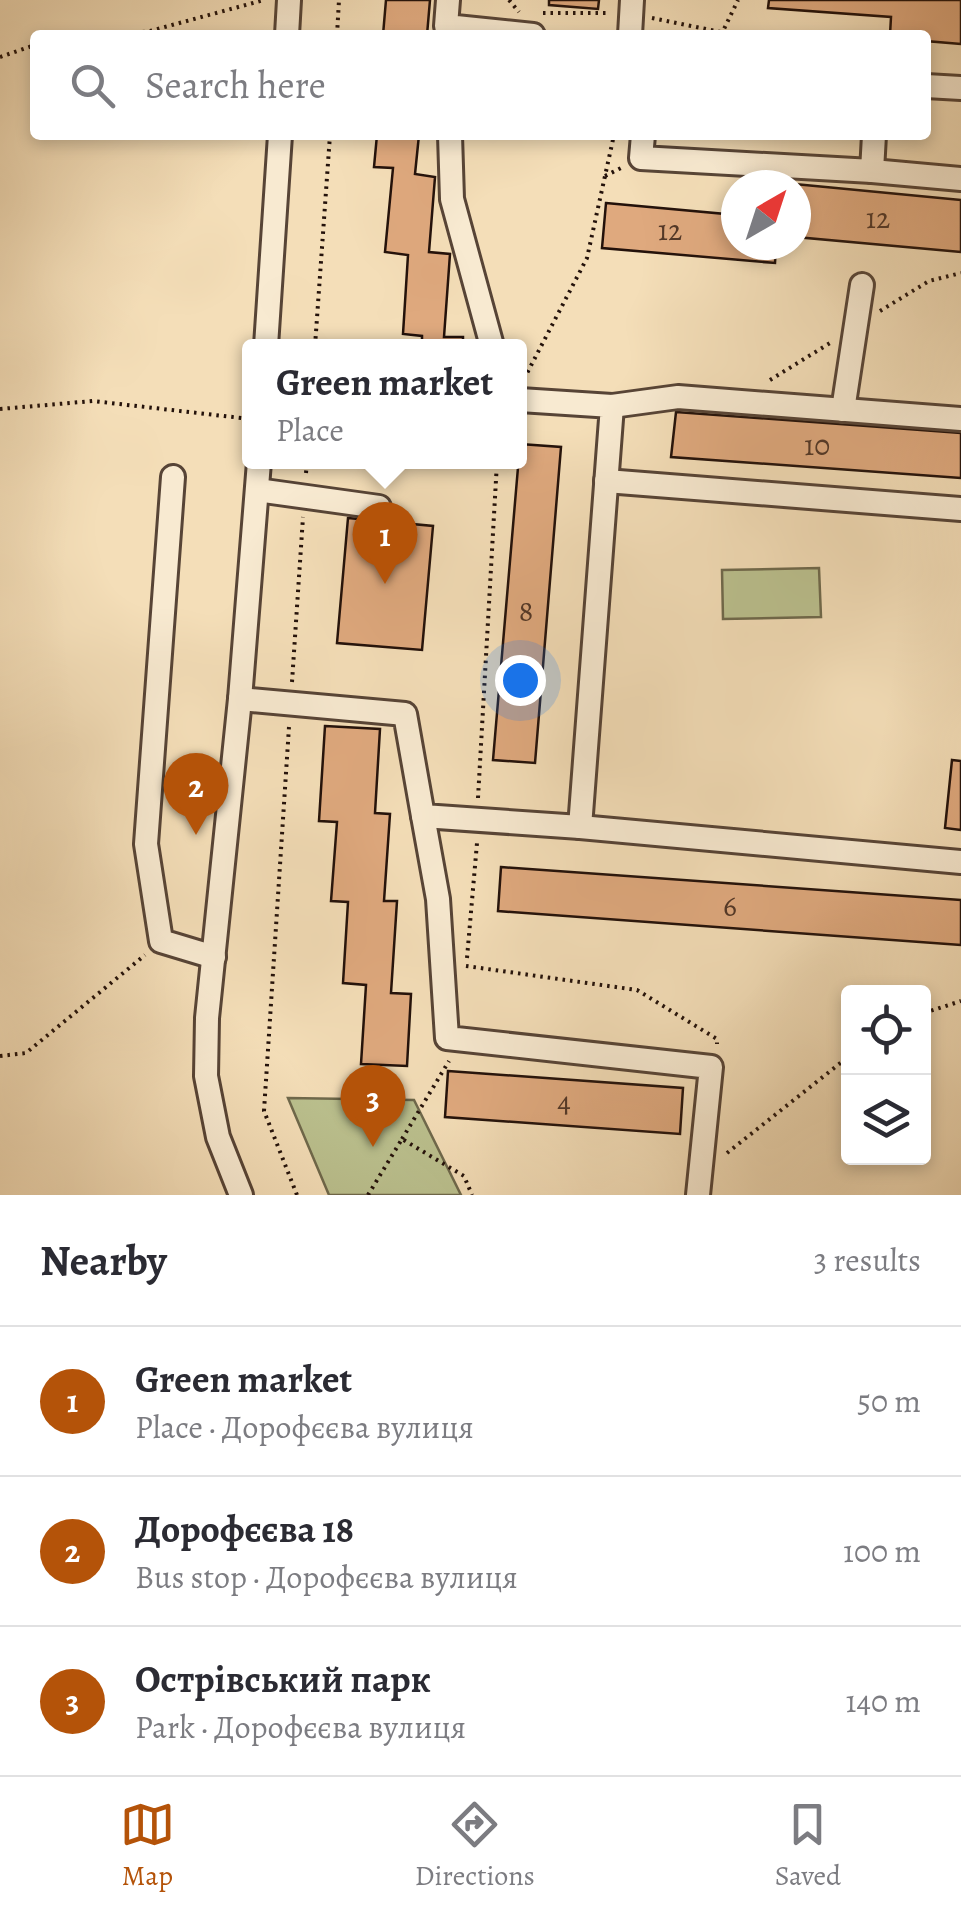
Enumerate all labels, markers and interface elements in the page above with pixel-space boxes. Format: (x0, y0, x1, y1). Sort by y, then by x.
search box (30, 30, 931, 140)
icon: search (65, 58, 120, 113)
text: Search here (145, 59, 326, 111)
north arrow (721, 170, 811, 260)
house number: 12 (866, 198, 890, 238)
house number: 12 (658, 210, 682, 250)
popup (242, 339, 527, 469)
text: Green market (276, 356, 493, 408)
text: Place (276, 408, 344, 452)
house number: 10 (804, 425, 830, 465)
pin: 1 (352, 502, 418, 584)
house number: 8 (519, 591, 533, 631)
your location (495, 655, 546, 706)
pin: 2 (164, 752, 228, 835)
house number: 6 (723, 886, 737, 926)
map controls (841, 985, 931, 1165)
button: locate (841, 985, 931, 1075)
pin: 3 (340, 1064, 406, 1147)
button: layers (841, 1075, 931, 1165)
house number: 4 (557, 1082, 571, 1122)
text: Nearby (40, 1232, 167, 1289)
text: 3 results (814, 1238, 921, 1282)
text: Green market (135, 1353, 352, 1405)
text: 1 (67, 1379, 78, 1423)
text: 50 m (857, 1379, 921, 1423)
text: Place · Дорофєєва вулиця (135, 1405, 474, 1449)
text: Дорофєєва 18 (135, 1503, 354, 1555)
text: 2 (65, 1529, 80, 1573)
text: 100 m (843, 1529, 921, 1573)
text: Bus stop · Дорофєєва вулиця (135, 1555, 518, 1599)
text: Острівський парк (135, 1653, 431, 1705)
text: 3 (66, 1679, 79, 1723)
text: 140 m (846, 1679, 921, 1723)
text: Park · Дорофєєва вулиця (135, 1705, 466, 1749)
tab: Map (120, 1797, 175, 1895)
tab: Directions (415, 1797, 535, 1895)
tab: Saved (775, 1797, 841, 1895)

